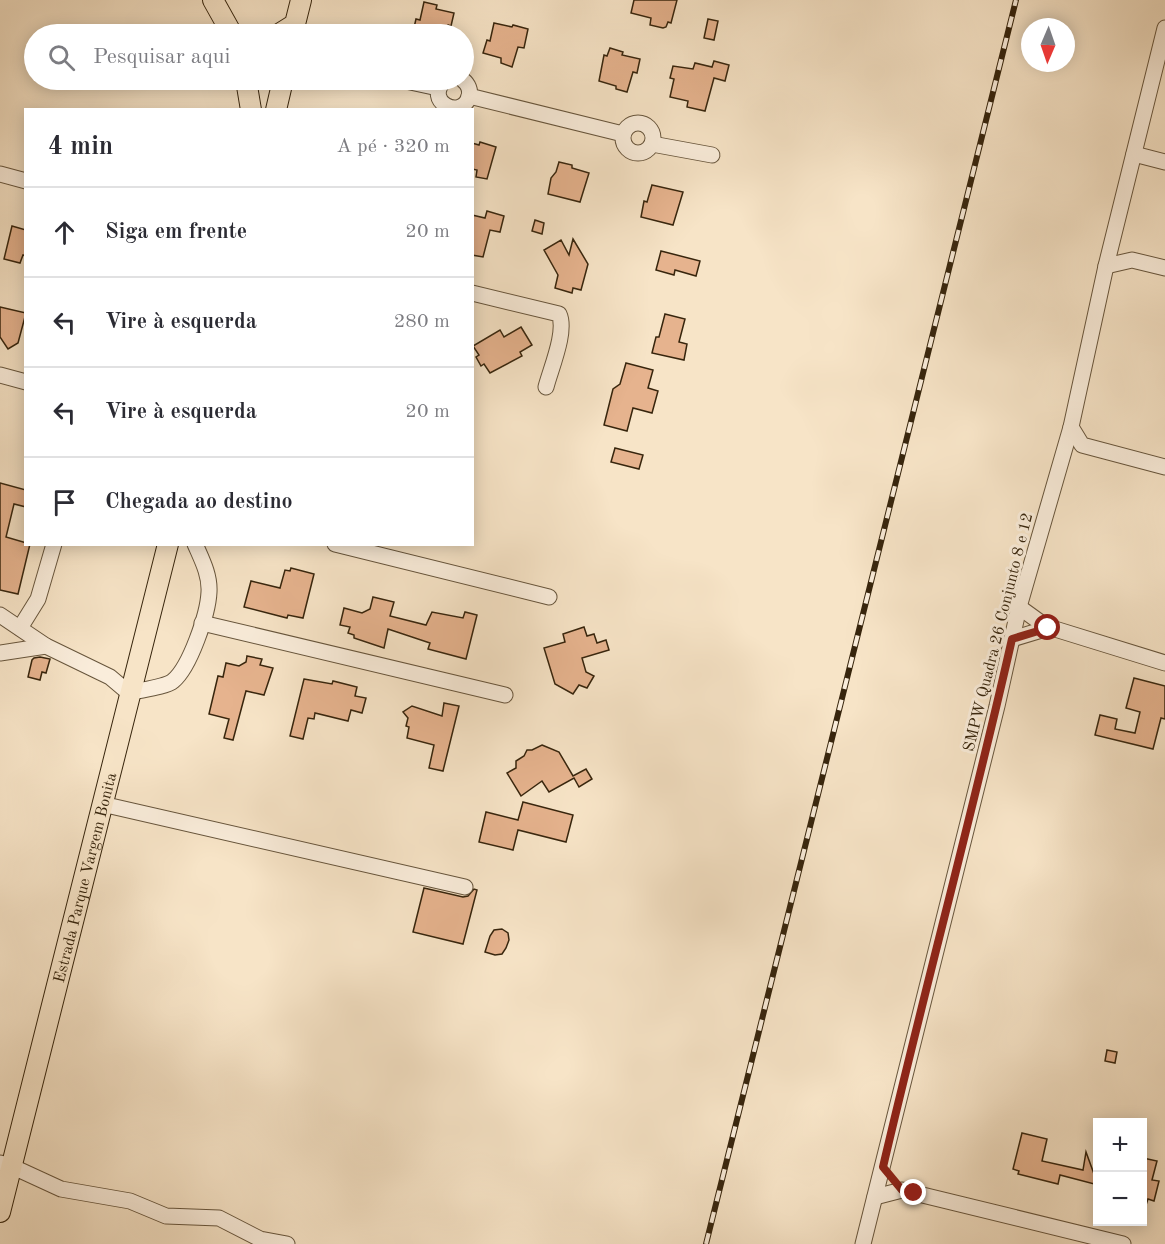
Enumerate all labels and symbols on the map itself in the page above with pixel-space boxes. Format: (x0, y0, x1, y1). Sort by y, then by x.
north arrow (1021, 18, 1075, 72)
street label: SMPW Quadra 26 Conjunto 8 e 12 (961, 511, 1036, 754)
route start (1034, 614, 1060, 640)
street label: Estrada Parque Vargem Bonita (52, 771, 120, 985)
route end (900, 1179, 926, 1205)

